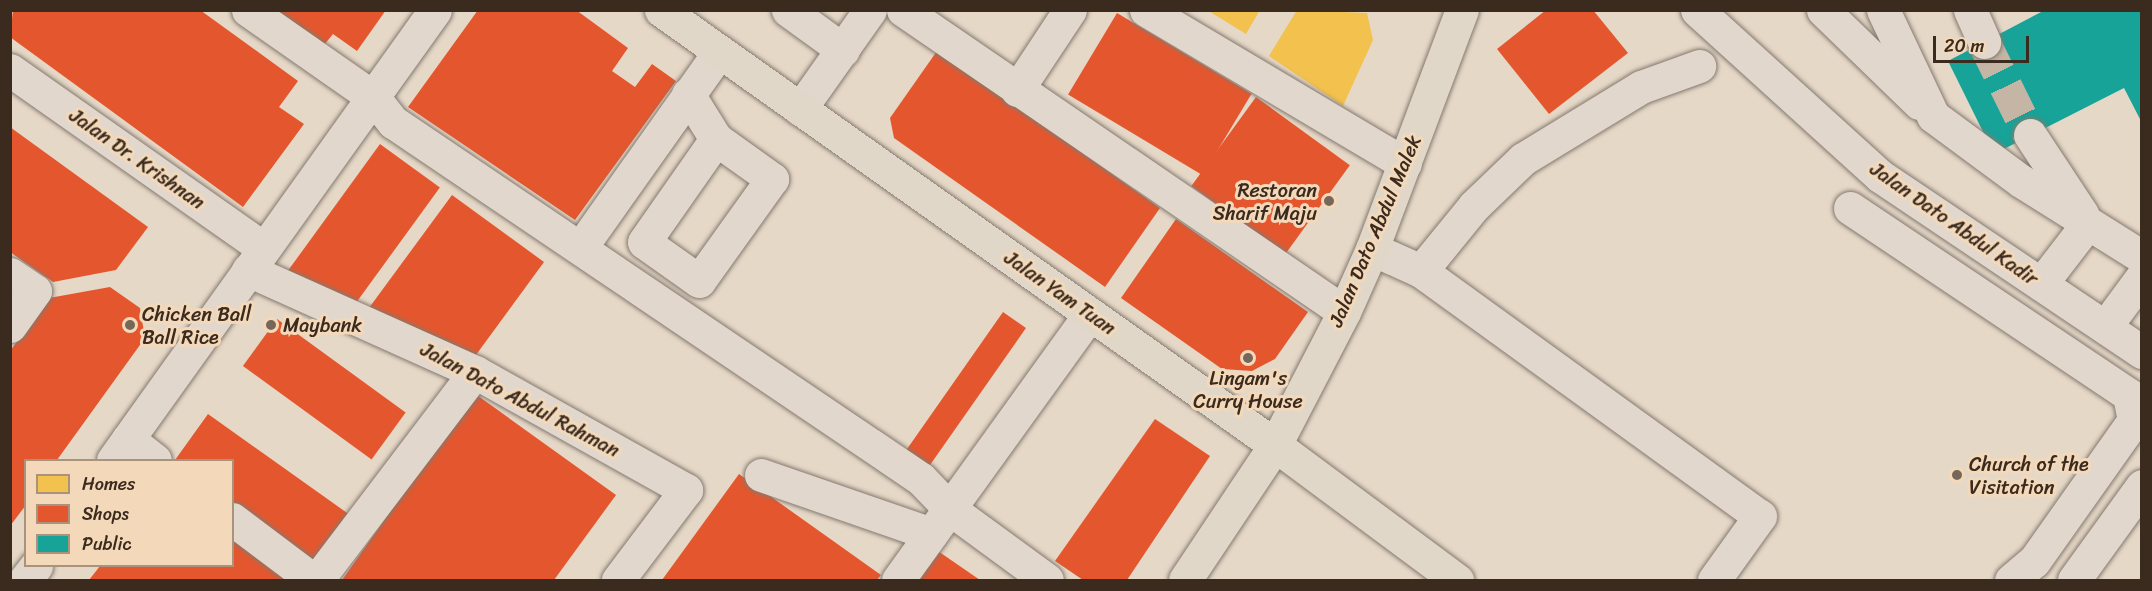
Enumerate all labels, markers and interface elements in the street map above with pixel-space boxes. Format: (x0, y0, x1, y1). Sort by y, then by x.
scale bar (1936, 24, 2032, 62)
text: 20 m (1944, 30, 1984, 62)
street label: Jalan Dr. Krishnan (65, 104, 209, 214)
street label: Jalan Dato Abdul Malek (1324, 131, 1426, 331)
street label: Jalan Dato Abdul Kadir (1865, 157, 2043, 291)
place label: Restoran Sharif Maju (1213, 178, 1317, 225)
marker: Restoran Sharif Maju (1322, 194, 1336, 208)
street label: Jalan Yam Tuan (999, 245, 1121, 341)
place label: Chicken Ball Ball Rice (142, 302, 251, 349)
place label: Maybank (283, 313, 362, 337)
marker: Chicken Ball Ball Rice (123, 318, 137, 332)
marker: Maybank (264, 318, 278, 332)
street label: Jalan Dato Abdul Rahman (416, 337, 624, 463)
marker: Lingam's Curry House (1241, 351, 1255, 365)
place label: Lingam's Curry House (1194, 367, 1302, 414)
place label: Church of the Visitation (1969, 452, 2090, 499)
legend (24, 459, 234, 567)
text: Homes (82, 468, 135, 500)
marker: Church of the Visitation (1950, 468, 1964, 482)
text: Shops (82, 498, 129, 530)
text: Public (82, 528, 132, 560)

